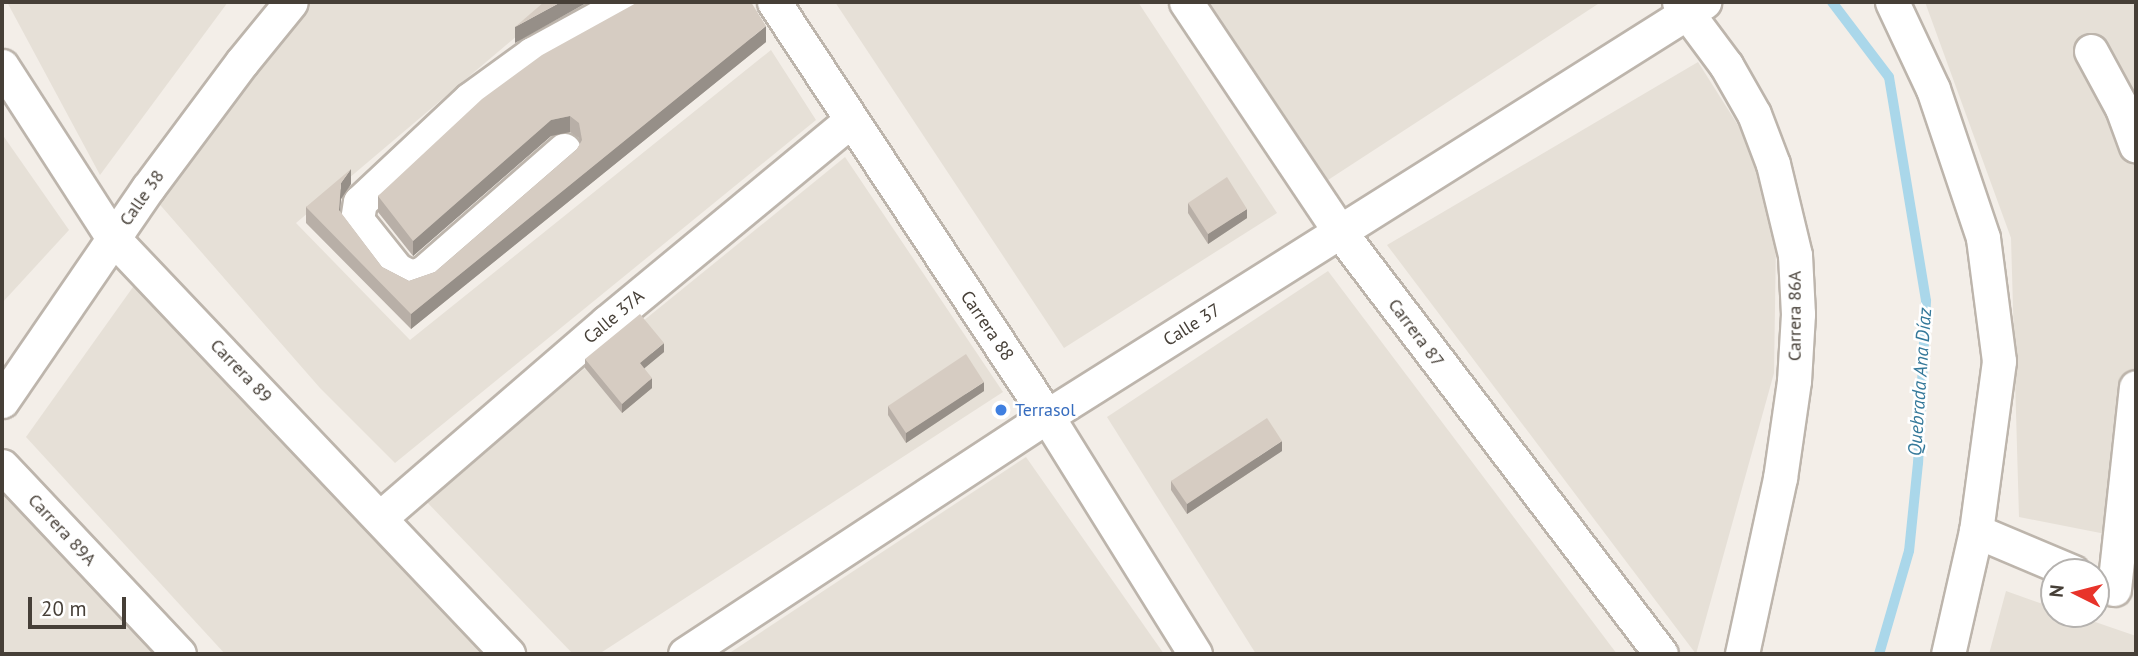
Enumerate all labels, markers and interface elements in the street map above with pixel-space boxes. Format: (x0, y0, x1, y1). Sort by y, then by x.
street label: Calle 38 (115, 166, 169, 230)
street label: Carrera 86A (1784, 271, 1806, 361)
street label: Calle 37A (579, 285, 649, 349)
street label: Carrera 88 (956, 287, 1018, 365)
street label: Carrera 87 (1383, 295, 1449, 371)
street label: Calle 37 (1160, 299, 1224, 351)
water label: Quebrada Ana Díaz (1903, 307, 1937, 457)
street label: Carrera 89 (206, 335, 276, 407)
place label: Terrasol (1015, 399, 1075, 421)
marker: Terrasol (993, 402, 1009, 418)
street label: Carrera 89A (23, 490, 101, 570)
north arrow (2040, 558, 2110, 628)
scale bar (32, 582, 130, 626)
text: N (2044, 584, 2069, 598)
text: 20 m (41, 595, 87, 622)

